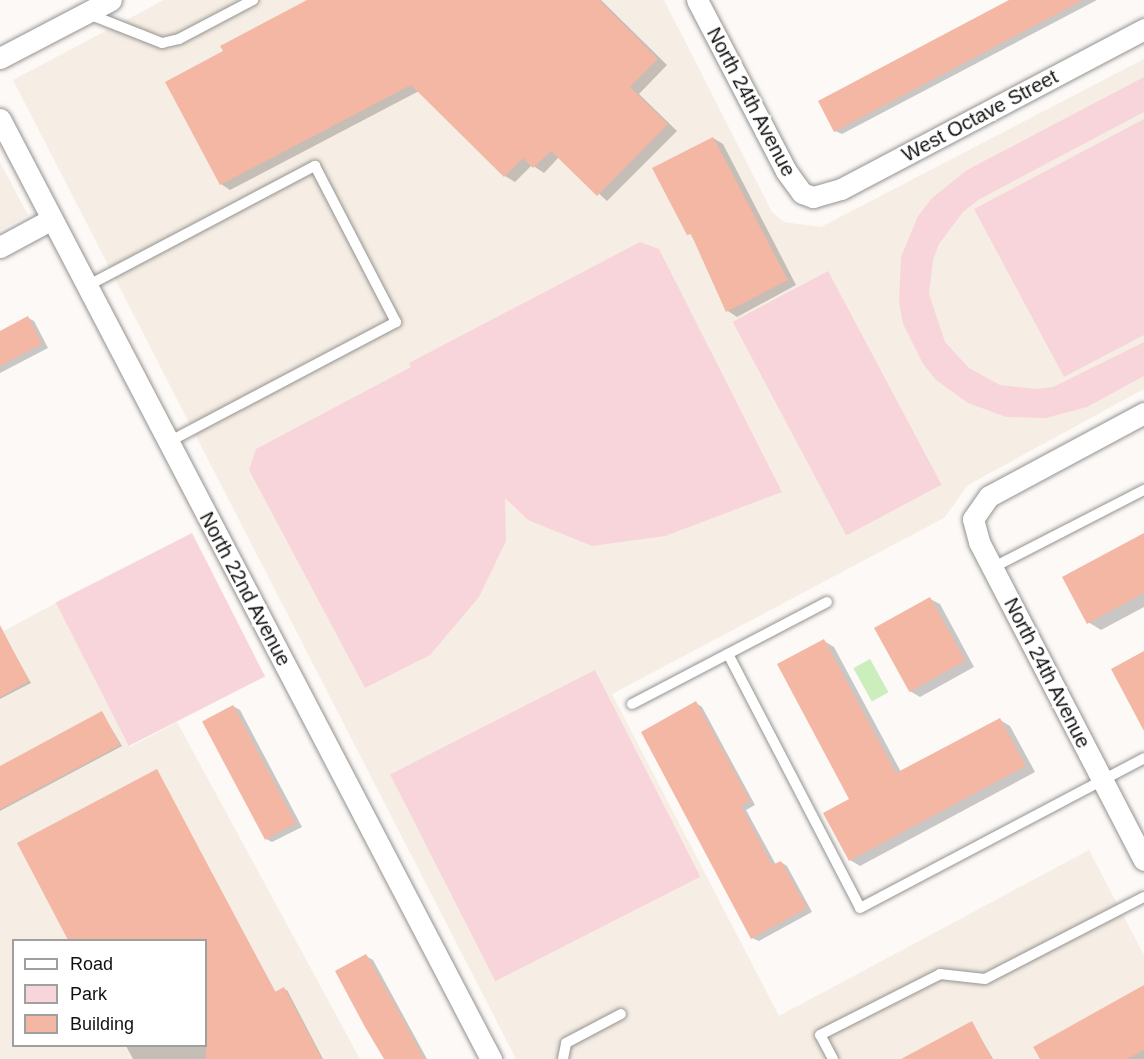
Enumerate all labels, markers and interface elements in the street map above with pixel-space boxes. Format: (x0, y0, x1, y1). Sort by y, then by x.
street label: North 24th Avenue (701, 23, 801, 181)
street label: West Octave Street (898, 65, 1062, 167)
street label: North 22nd Avenue (194, 507, 296, 671)
street label: North 24th Avenue (999, 593, 1095, 753)
legend (12, 939, 207, 1047)
text: Road (70, 954, 113, 974)
text: Park (70, 984, 107, 1004)
text: Building (70, 1014, 134, 1034)

